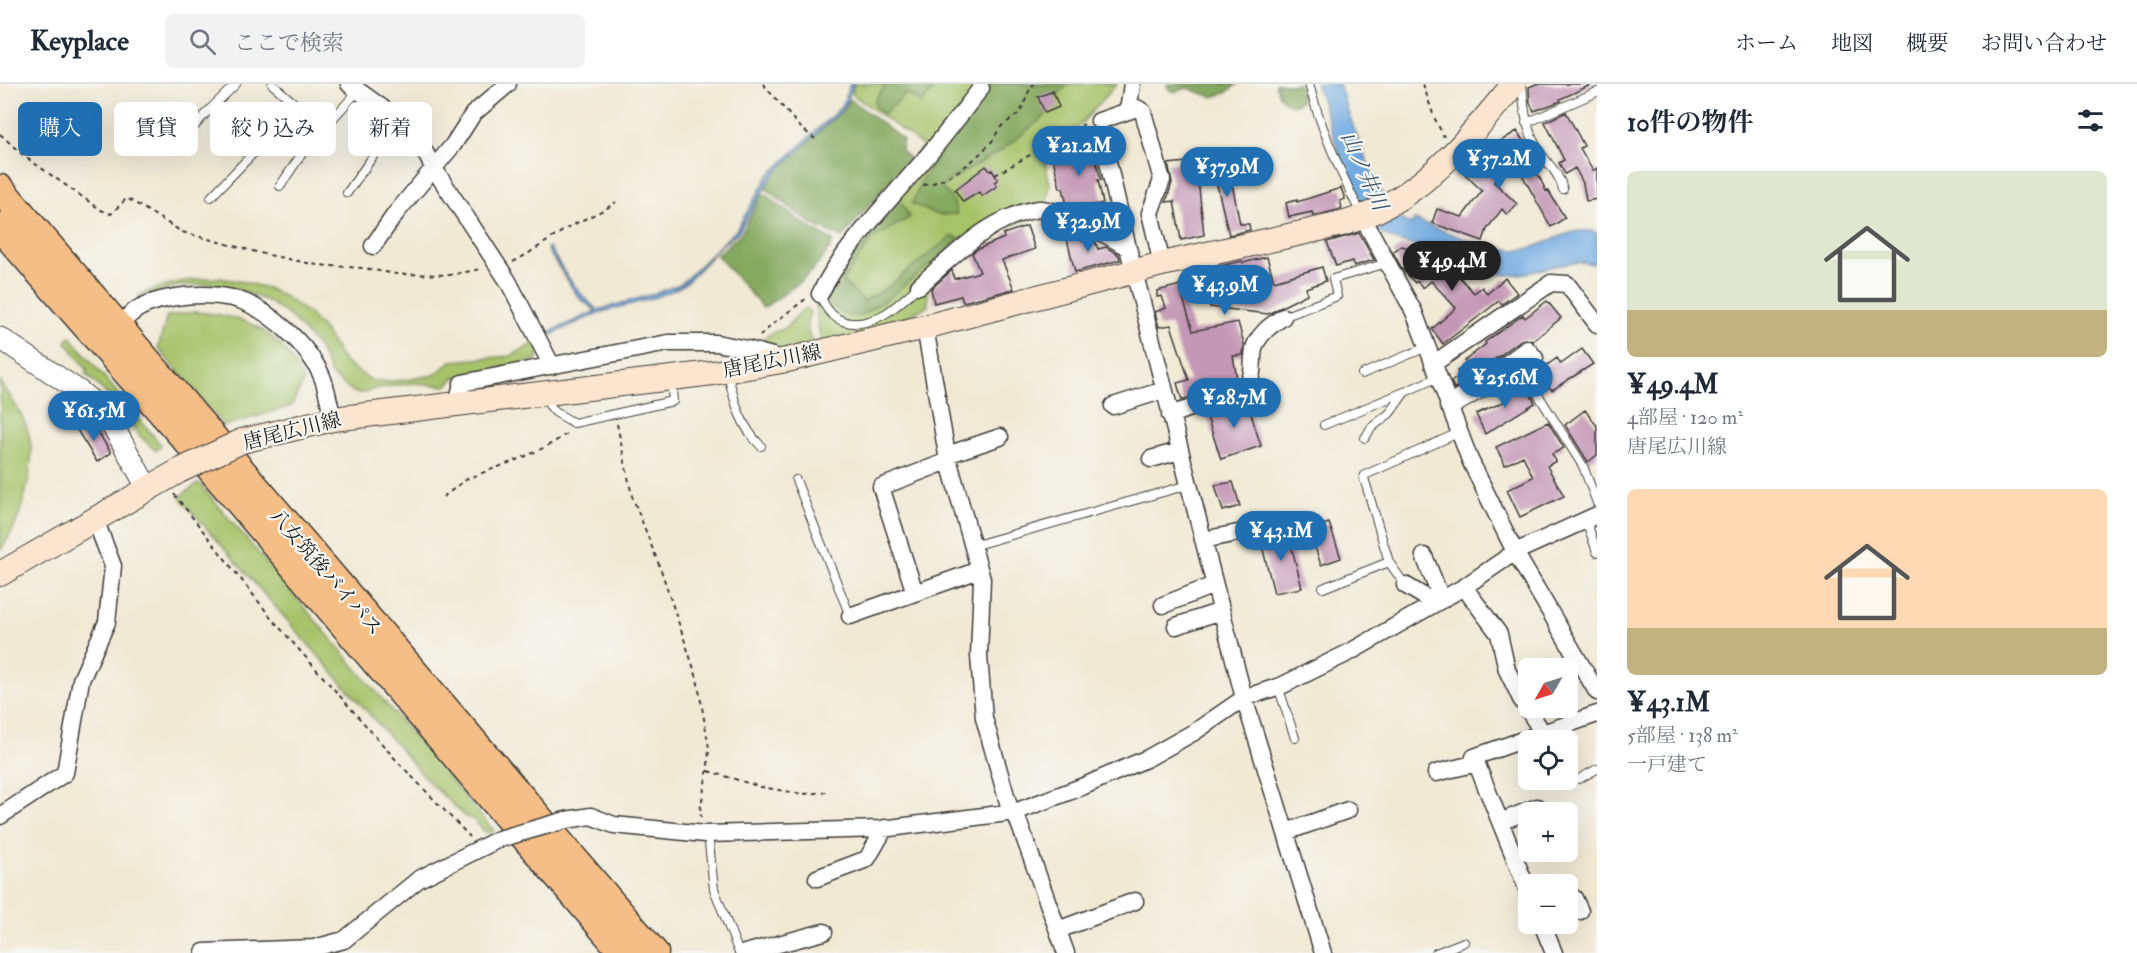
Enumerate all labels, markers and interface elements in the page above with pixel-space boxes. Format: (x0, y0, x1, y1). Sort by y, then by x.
search box (165, 14, 585, 68)
text: Keyplace (30, 24, 129, 59)
icon: search (186, 25, 219, 58)
text: ここで検索 (234, 29, 344, 57)
text: ホーム (1735, 30, 1798, 57)
text: 地図 (1831, 30, 1873, 57)
text: 概要 (1906, 30, 1948, 57)
text: お問い合わせ (1981, 30, 2107, 57)
chip: 購入 (18, 102, 102, 156)
chip: 賃貸 (114, 102, 198, 156)
chip: 絞り込み (210, 102, 336, 156)
chip: 新着 (348, 102, 432, 156)
icon: filters (2074, 104, 2107, 137)
text: 10件の物件 (1627, 107, 1753, 139)
pin: ¥21.2M (1030, 126, 1128, 177)
water label: 山ノ井川 (1335, 127, 1394, 217)
text: ¥21.2M (1046, 133, 1112, 158)
pin: ¥37.2M (1450, 139, 1548, 190)
text: ¥37.2M (1467, 146, 1531, 171)
pin: ¥37.9M (1178, 147, 1276, 198)
text: ¥37.9M (1195, 154, 1259, 179)
pin: ¥32.9M (1039, 202, 1137, 253)
text: ¥32.9M (1055, 209, 1121, 234)
icon: home (1813, 210, 1921, 318)
pin: ¥49.4M (1403, 241, 1501, 292)
text: ¥49.4M (1417, 248, 1487, 273)
pin: ¥43.9M (1176, 265, 1274, 316)
text: ¥43.9M (1192, 272, 1258, 297)
street label: 唐尾広川線 (721, 339, 823, 383)
pin: ¥25.6M (1456, 358, 1554, 409)
text: ¥25.6M (1472, 365, 1538, 390)
text: ¥49.4M (1627, 369, 1718, 401)
pin: ¥28.7M (1185, 378, 1283, 429)
text: ¥28.7M (1201, 385, 1267, 410)
pin: ¥61.5M (45, 391, 143, 442)
text: ¥61.5M (62, 398, 126, 423)
text: 4部屋 · 120 m² (1627, 405, 1743, 430)
street label: 唐尾広川線 (240, 407, 344, 455)
text: 唐尾広川線 (1627, 434, 1727, 459)
street label: 八女筑後バイパス (264, 504, 388, 640)
pin: ¥43.1M (1232, 511, 1330, 562)
text: ¥43.1M (1249, 518, 1313, 543)
icon: home (1813, 528, 1921, 636)
north arrow (1518, 658, 1578, 718)
map controls (1518, 658, 1578, 934)
text: ¥43.1M (1627, 687, 1710, 719)
text: 5部屋 · 138 m² (1627, 723, 1738, 748)
button: locate (1518, 730, 1578, 790)
text: 一戸建て (1627, 752, 1707, 777)
button: + (1518, 802, 1578, 862)
button: − (1518, 874, 1578, 934)

